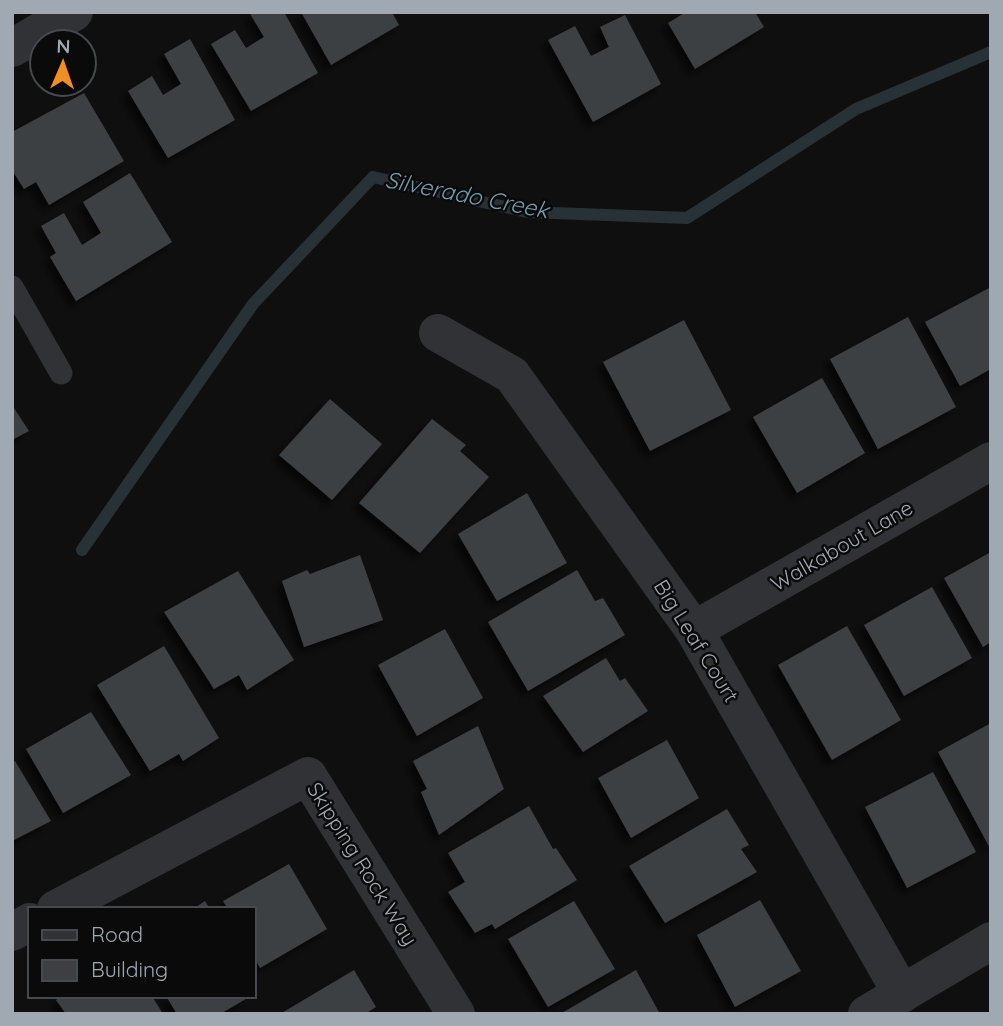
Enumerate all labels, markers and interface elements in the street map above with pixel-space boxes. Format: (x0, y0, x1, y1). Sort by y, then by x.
north arrow (28, 28, 98, 98)
text: N (56, 34, 71, 58)
water label: Silverado Creek (383, 164, 553, 225)
street label: Walkabout Lane (766, 494, 917, 596)
street label: Big Leaf Court (649, 574, 745, 707)
street label: Skipping Rock Way (302, 777, 424, 950)
legend (28, 907, 256, 998)
text: Road (91, 921, 143, 947)
text: Building (91, 956, 168, 982)

